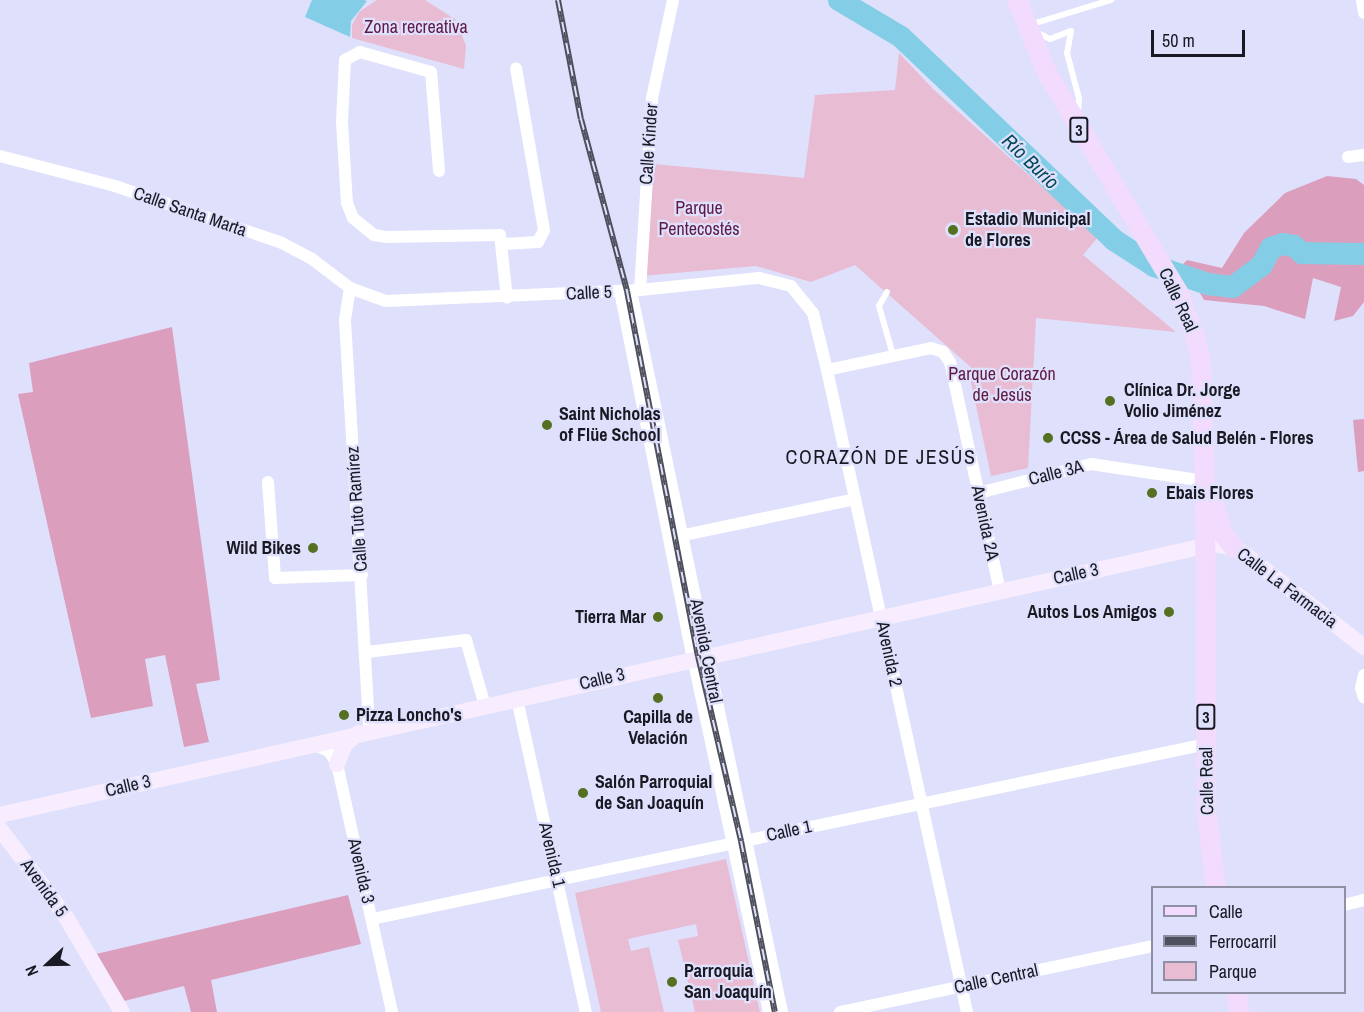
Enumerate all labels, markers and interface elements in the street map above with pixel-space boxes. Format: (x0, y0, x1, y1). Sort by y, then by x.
park label: Zona recreativa (364, 16, 468, 38)
scale bar (1154, 18, 1248, 56)
text: 50 m (1162, 28, 1195, 53)
street label: Calle Kinder (635, 103, 663, 185)
road number: 3 (1068, 117, 1090, 143)
water label: Río Burío (998, 128, 1064, 194)
street label: Calle Santa Marta (131, 183, 249, 241)
park label: Parque Pentecostés (658, 198, 740, 240)
place label: Estadio Municipal de Flores (965, 209, 1090, 252)
marker: Estadio Municipal de Flores (946, 223, 960, 237)
street label: Calle Real (1154, 265, 1202, 335)
street label: Calle 5 (565, 281, 613, 305)
park label: Parque Corazón de Jesús (948, 364, 1056, 406)
place label: Clínica Dr. Jorge Volio Jiménez (1124, 380, 1240, 422)
marker: Clínica Dr. Jorge Volio Jiménez (1101, 392, 1119, 410)
place label: Saint Nicholas of Flüe School (559, 404, 661, 446)
marker: Saint Nicholas of Flüe School (540, 418, 554, 432)
place label: CCSS - Área de Salud Belén - Flores (1060, 427, 1314, 449)
marker: CCSS - Área de Salud Belén - Flores (1041, 431, 1055, 445)
district label: CORAZÓN DE JESÚS (786, 444, 976, 468)
street label: Calle Tuto Ramírez (342, 445, 372, 573)
street label: Calle 3A (1026, 456, 1086, 490)
place label: Ebais Flores (1166, 482, 1254, 504)
street label: Avenida 2A (967, 484, 1003, 562)
marker: Ebais Flores (1143, 484, 1161, 502)
place label: Wild Bikes (226, 537, 301, 559)
marker: Wild Bikes (306, 541, 320, 555)
street label: Calle La Farmacia (1233, 543, 1341, 633)
street label: Calle 3 (1051, 559, 1101, 589)
street label: Avenida Central (685, 597, 727, 705)
place label: Autos Los Amigos (1027, 601, 1157, 623)
marker: Autos Los Amigos (1162, 605, 1176, 619)
place label: Tierra Mar (575, 606, 646, 628)
marker: Tierra Mar (651, 610, 665, 624)
street label: Avenida 2 (872, 619, 906, 689)
street label: Calle 3 (577, 663, 627, 695)
marker: Capilla de Velación (651, 691, 665, 705)
place label: Pizza Loncho's (356, 704, 462, 726)
road number: 3 (1196, 704, 1216, 730)
place label: Capilla de Velación (623, 707, 693, 750)
marker: Pizza Loncho's (337, 708, 351, 722)
street label: Calle Real (1196, 747, 1218, 815)
street label: Calle 3 (103, 770, 153, 802)
place label: Salón Parroquial de San Joaquín (595, 772, 712, 814)
marker: Salón Parroquial de San Joaquín (576, 786, 590, 800)
street label: Calle 1 (764, 816, 814, 846)
street label: Avenida 1 (534, 820, 570, 890)
street label: Avenida 3 (343, 836, 379, 906)
street label: Avenida 5 (16, 855, 72, 921)
legend (1151, 886, 1346, 994)
text: Calle (1209, 899, 1243, 924)
text: Ferrocarril (1209, 929, 1276, 954)
north arrow (18, 934, 78, 994)
text: Parque (1209, 959, 1257, 984)
street label: Calle Central (952, 960, 1040, 998)
place label: Parroquia San Joaquín (684, 961, 772, 1004)
text: N (19, 962, 43, 979)
marker: Parroquia San Joaquín (665, 975, 679, 989)

